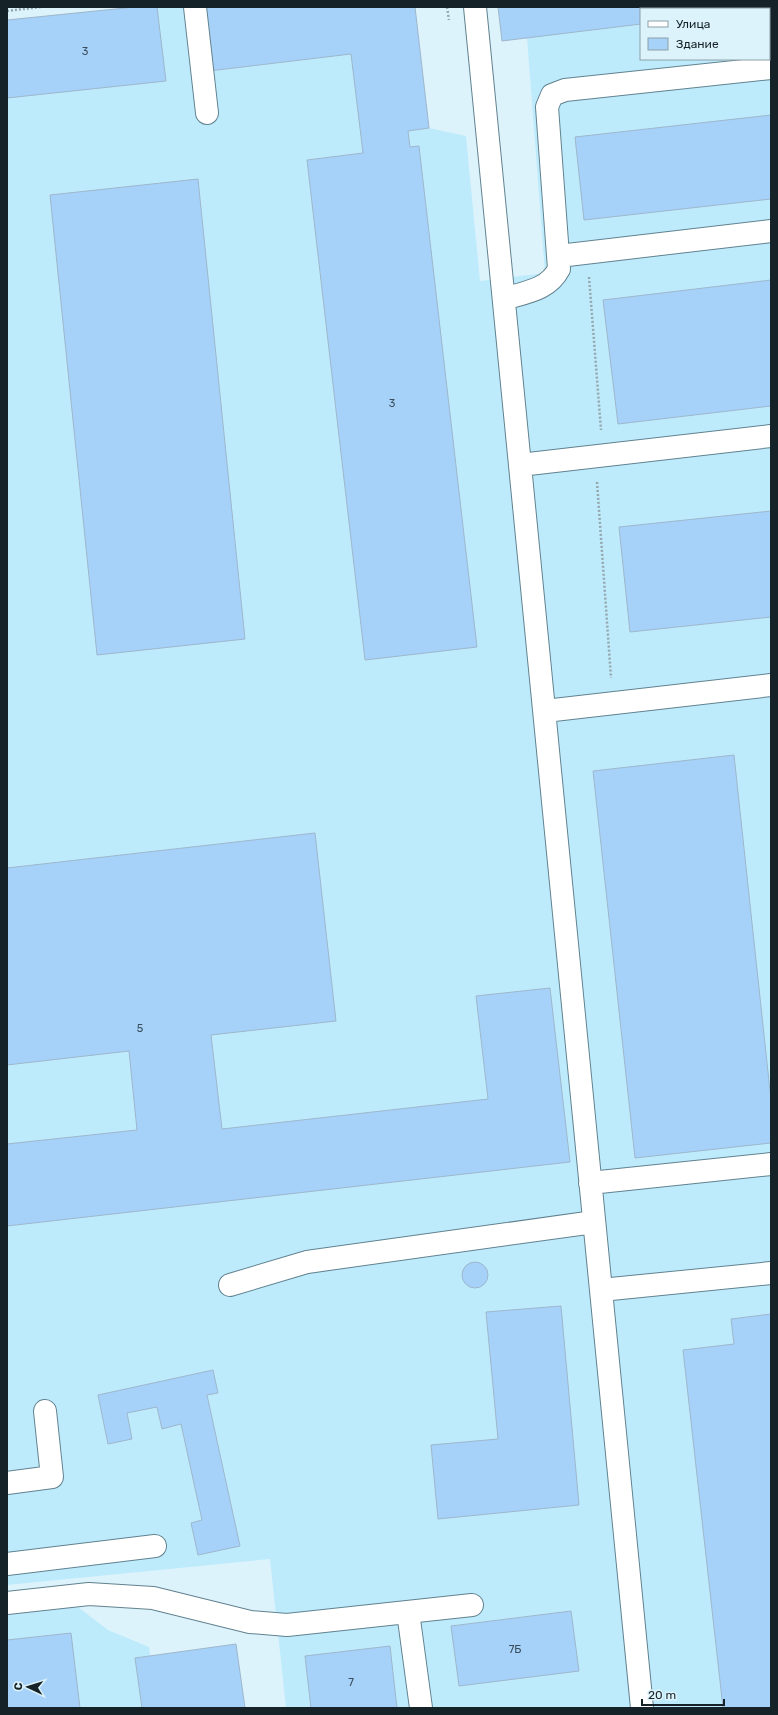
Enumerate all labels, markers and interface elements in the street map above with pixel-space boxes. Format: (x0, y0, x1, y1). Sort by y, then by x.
legend (640, 8, 770, 60)
text: Улица (676, 17, 710, 31)
text: Здание (676, 37, 719, 51)
house number: 3 (82, 45, 89, 58)
house number: 3 (389, 397, 396, 410)
house number: 5 (137, 1022, 144, 1035)
house number: 7Б (509, 1643, 521, 1656)
north arrow (8, 1667, 48, 1707)
house number: 7 (348, 1676, 354, 1689)
scale bar (642, 1681, 724, 1707)
text: С (12, 1682, 25, 1691)
text: 20 m (648, 1688, 676, 1702)

